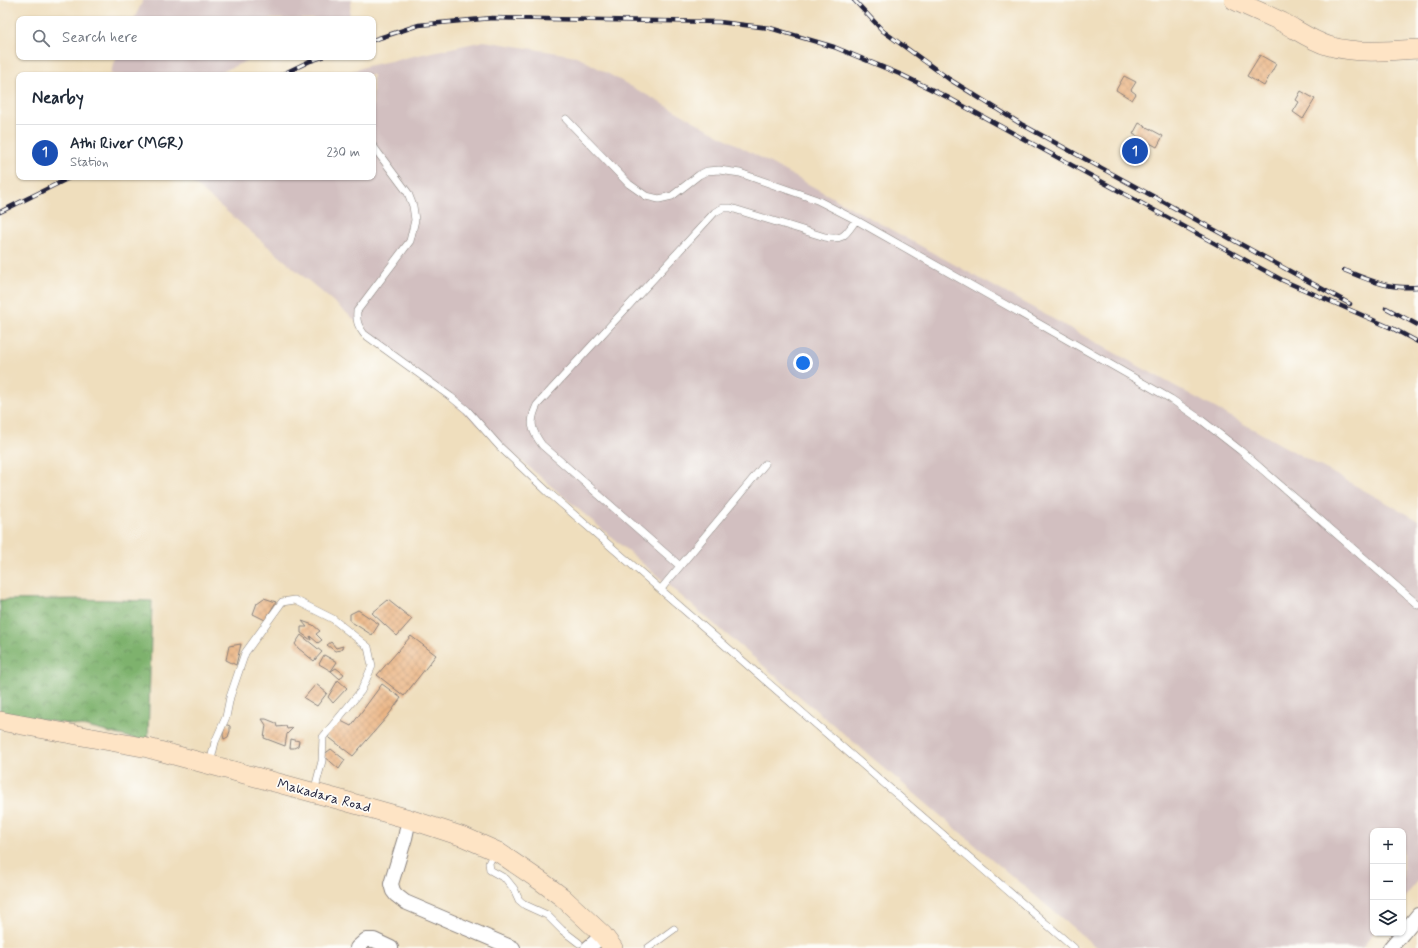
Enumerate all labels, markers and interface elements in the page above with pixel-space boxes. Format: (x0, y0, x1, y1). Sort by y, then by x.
search box (16, 16, 376, 60)
icon: search (30, 27, 52, 49)
text: Search here (62, 28, 138, 48)
text: Nearby (32, 87, 84, 109)
text: Athi River (MGR) (70, 134, 183, 154)
pin: 1 (1122, 136, 1148, 166)
text: 1 (42, 144, 48, 161)
text: 230 m (326, 144, 360, 161)
text: Station (70, 154, 108, 171)
your location (793, 353, 813, 373)
street label: Makadara Road (275, 775, 373, 817)
map controls (1370, 828, 1406, 936)
button: + (1370, 828, 1406, 864)
button: − (1370, 864, 1406, 900)
button: layers (1370, 900, 1406, 936)

